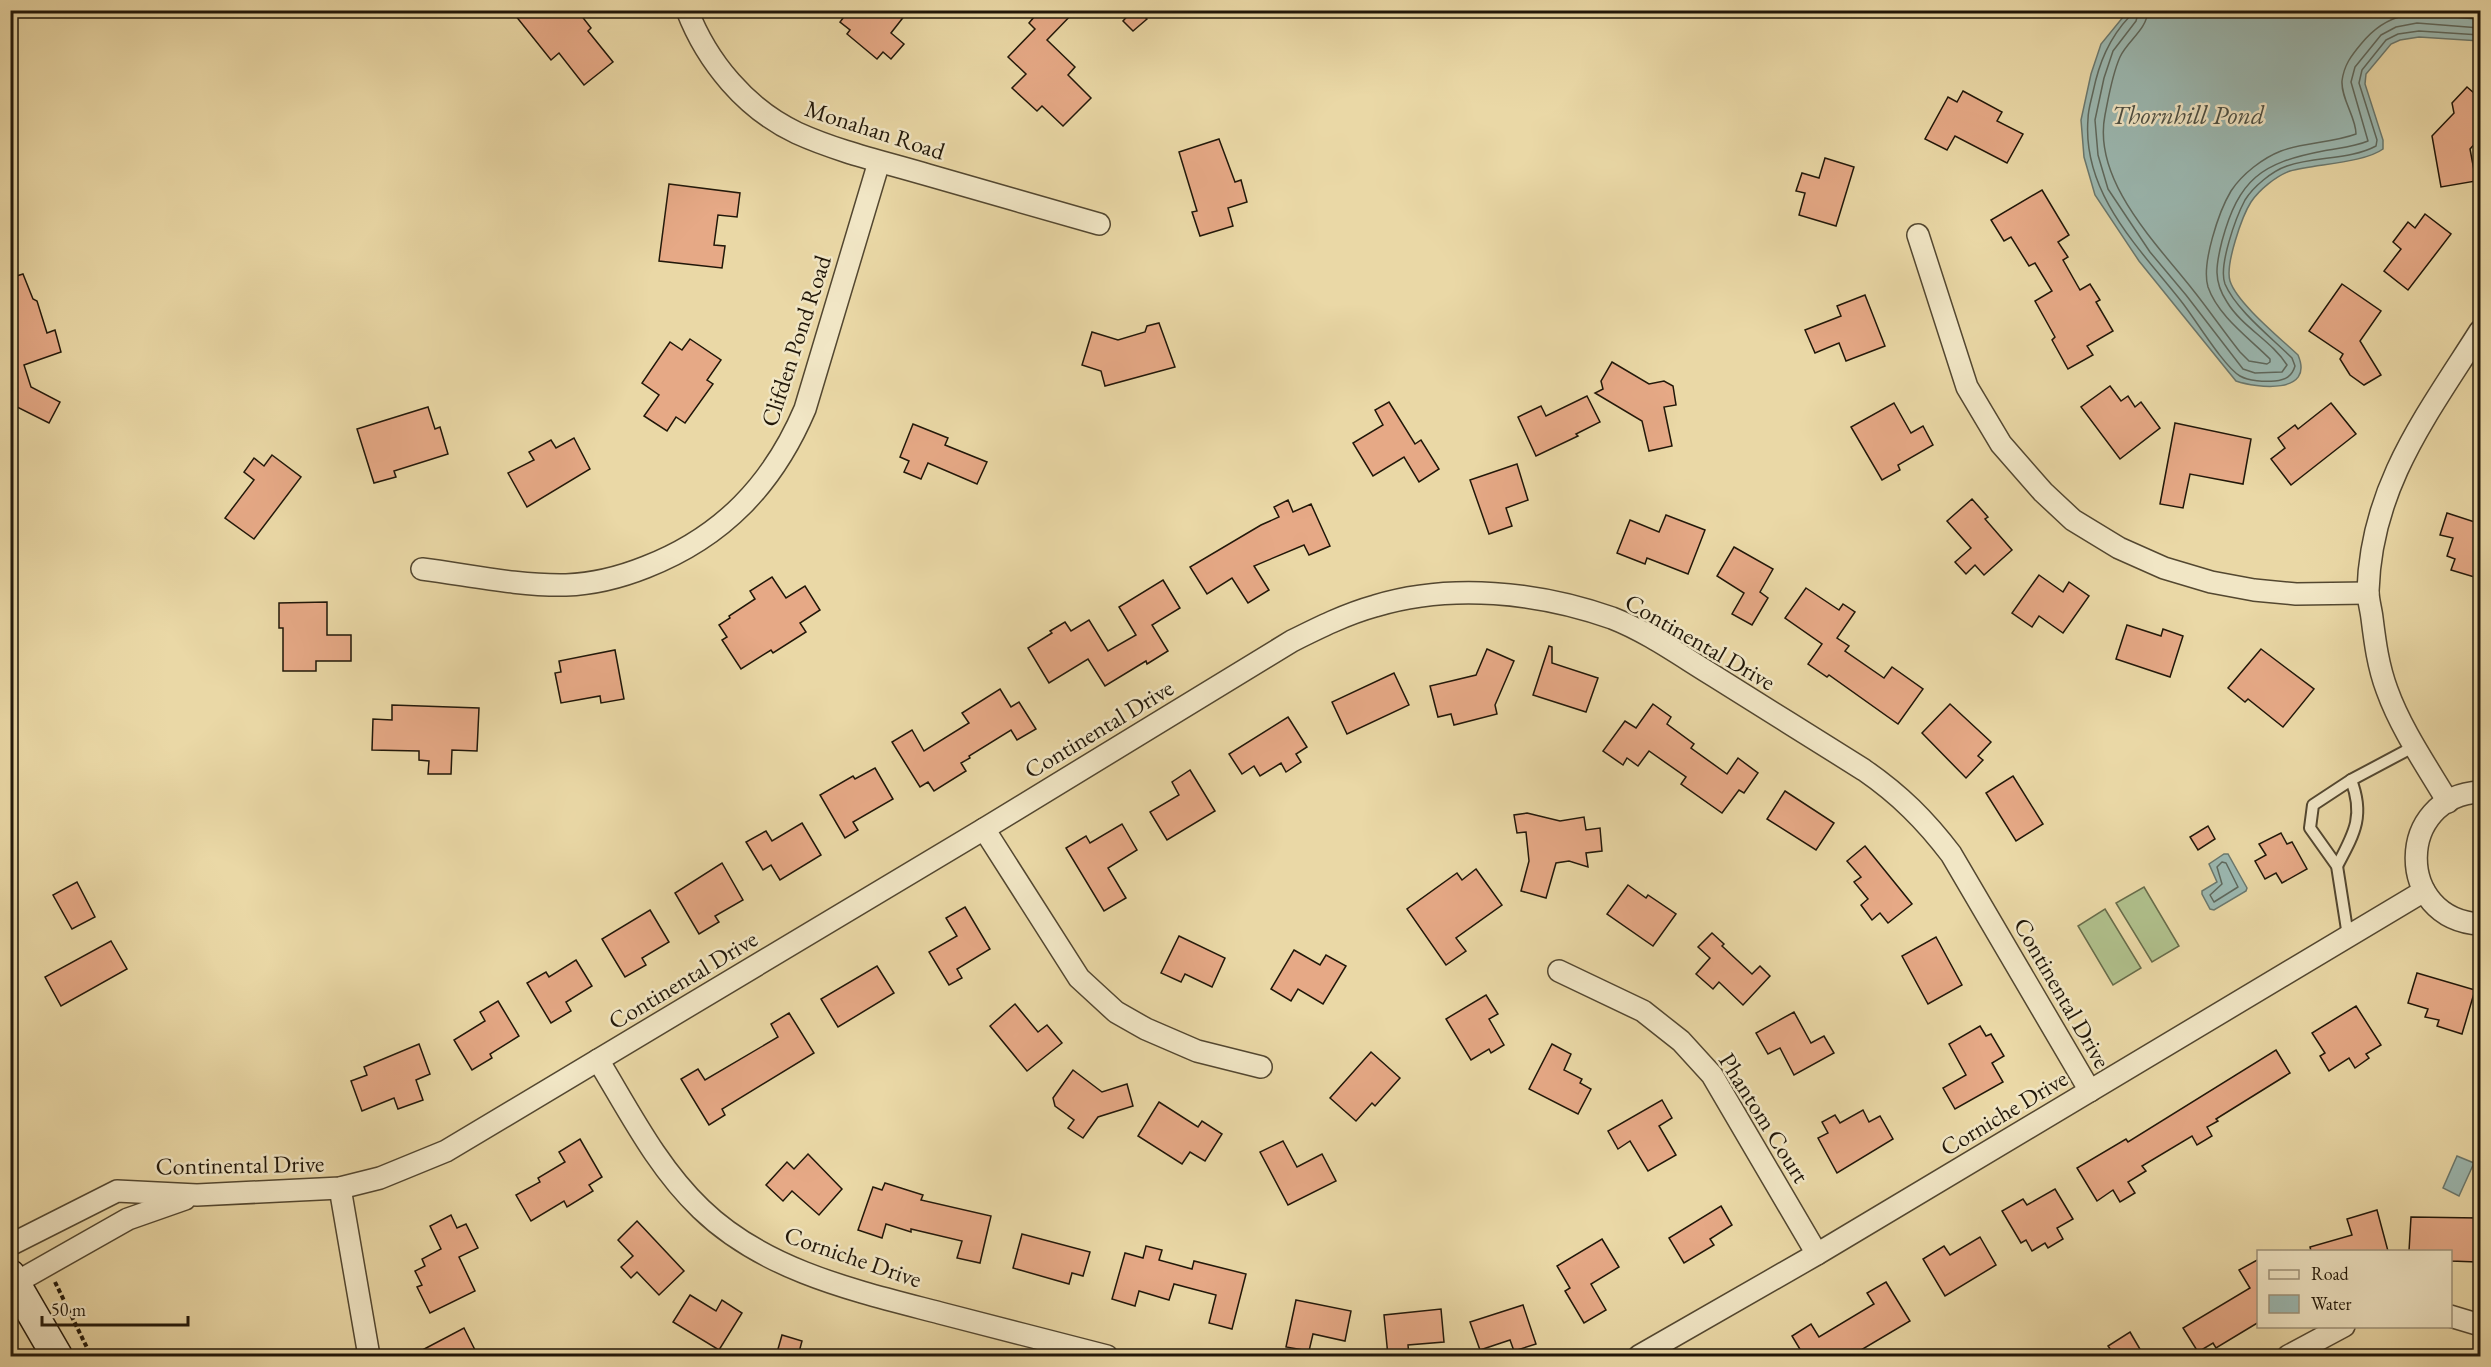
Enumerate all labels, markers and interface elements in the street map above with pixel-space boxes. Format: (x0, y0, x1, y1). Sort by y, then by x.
street label: Monahan Road (801, 92, 950, 167)
water label: Thornhill Pond (2112, 98, 2265, 132)
street label: Clifden Pond Road (753, 250, 838, 431)
street label: Continental Drive (1619, 586, 1781, 697)
street label: Continental Drive (1018, 672, 1179, 785)
street label: Continental Drive (2007, 912, 2118, 1074)
street label: Continental Drive (602, 923, 763, 1036)
street label: Phantom Court (1712, 1047, 1817, 1189)
street label: Corniche Drive (1934, 1062, 2073, 1163)
street label: Continental Drive (155, 1148, 325, 1181)
street label: Corniche Drive (780, 1219, 926, 1294)
legend (2257, 1250, 2452, 1328)
text: Road (2311, 1262, 2350, 1285)
scale bar (42, 1289, 188, 1327)
text: Water (2311, 1292, 2352, 1315)
text: 50 m (51, 1298, 86, 1321)

